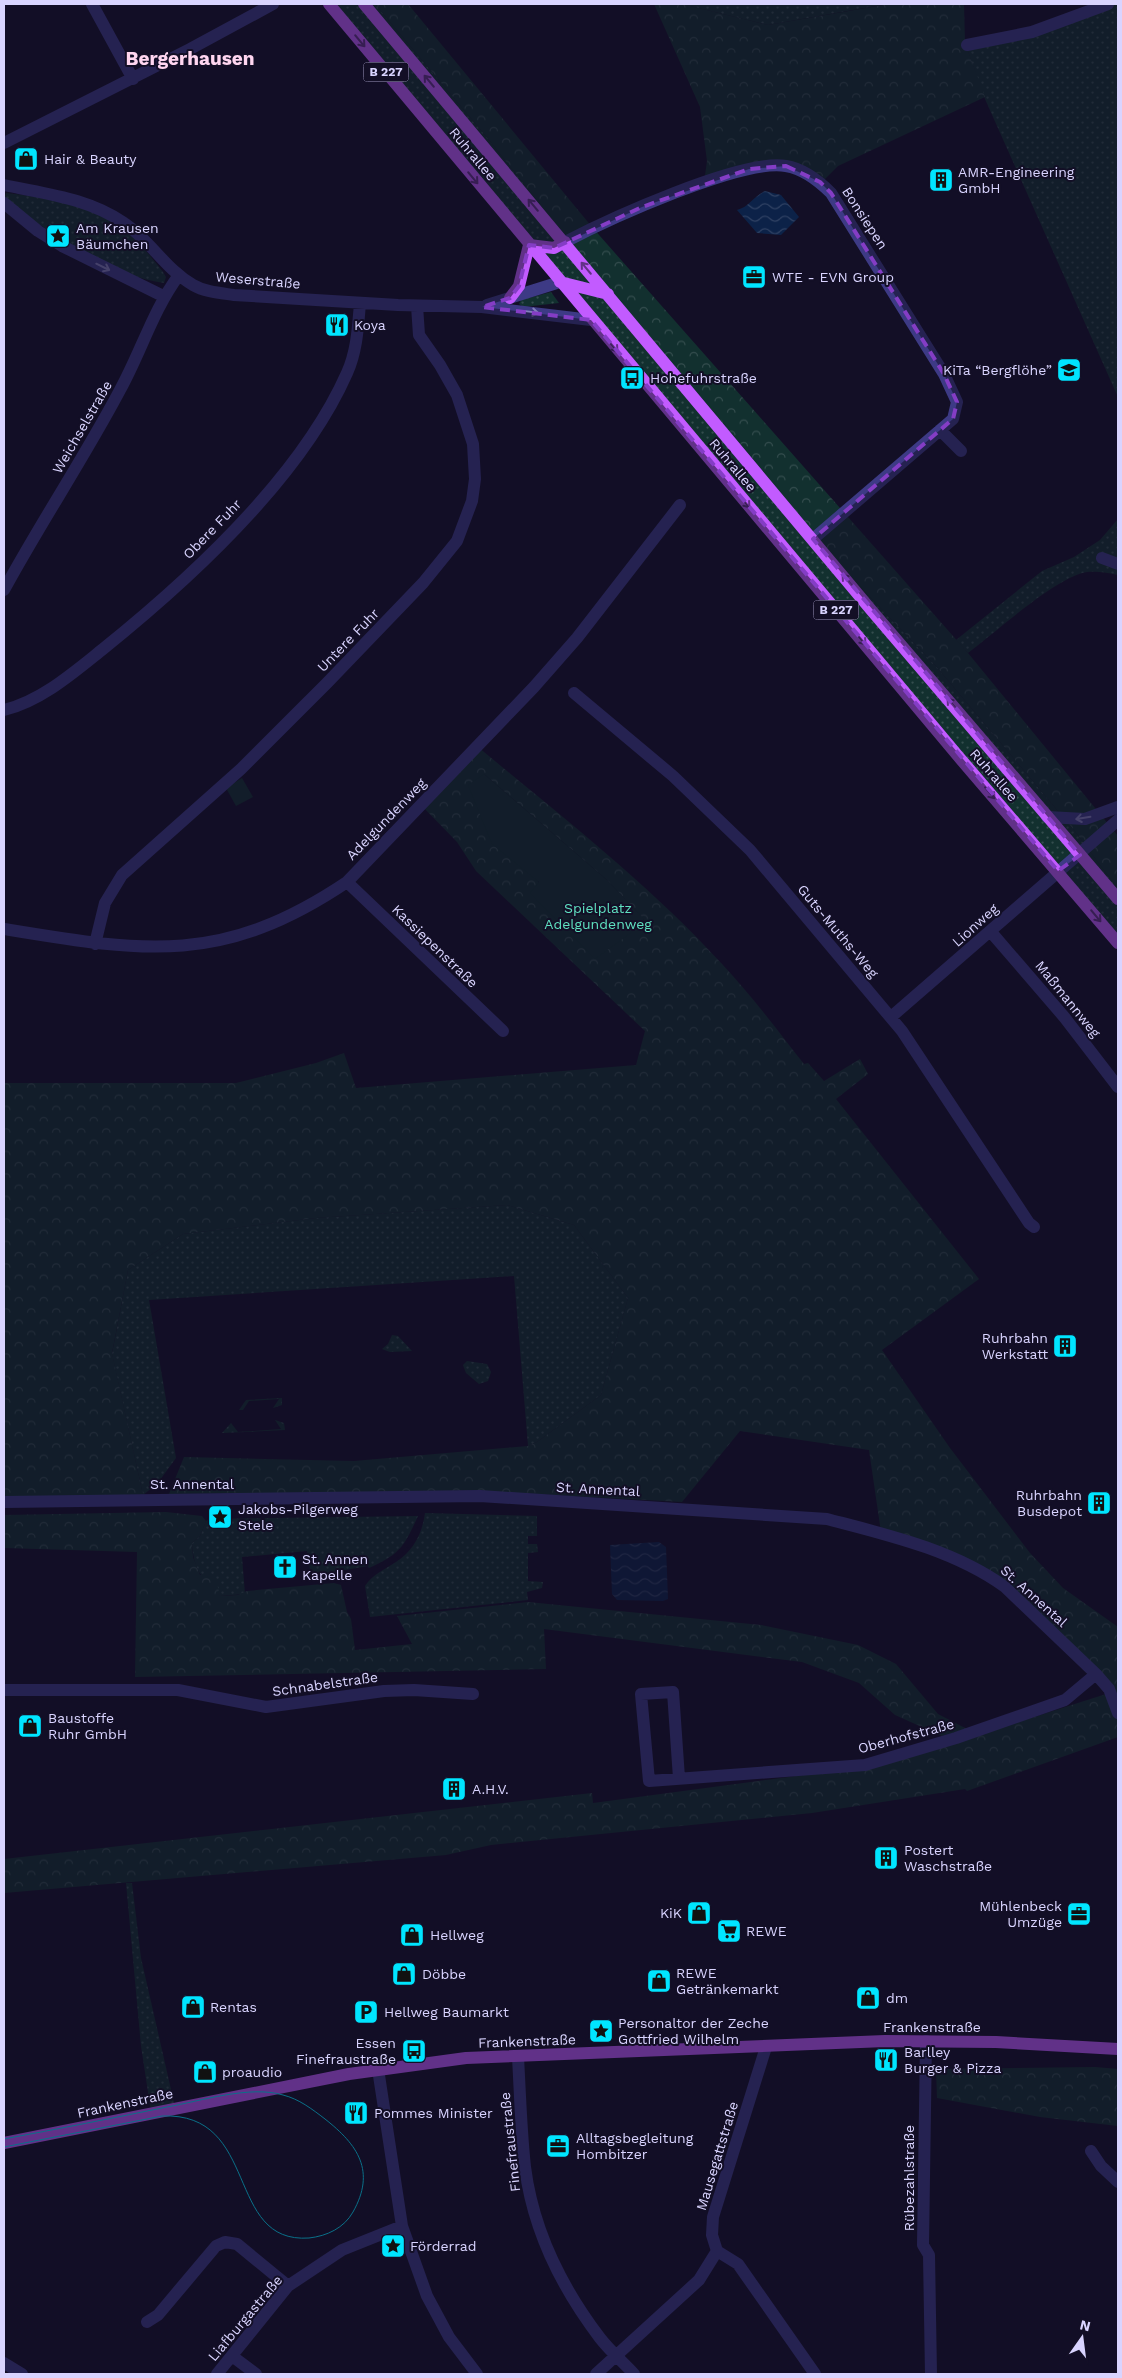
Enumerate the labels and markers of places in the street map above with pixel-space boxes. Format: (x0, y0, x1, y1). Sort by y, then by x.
shop icon: Hair & Beauty (13, 146, 39, 172)
place label: Hair & Beauty (44, 151, 137, 167)
place label: AMR-Engineering GmbH (958, 164, 1075, 196)
building icon: AMR-Engineering GmbH (928, 167, 954, 193)
place label: Am Krausen Bäumchen (76, 220, 159, 252)
place icon: Am Krausen Bäumchen (45, 223, 71, 249)
office icon: WTE - EVN Group (741, 264, 767, 290)
place label: WTE - EVN Group (772, 269, 894, 285)
restaurant icon: Koya (324, 312, 350, 338)
place label: Koya (354, 317, 386, 333)
school or university icon: KiTa “Bergflöhe” (1056, 357, 1082, 383)
place label: KiTa “Bergflöhe” (943, 362, 1052, 378)
bus stop icon: Hohefuhrstraße (619, 365, 645, 391)
place label: Hohefuhrstraße (650, 370, 757, 386)
place label: Ruhrbahn Werkstatt (982, 1330, 1048, 1362)
building icon: Ruhrbahn Werkstatt (1052, 1333, 1078, 1359)
place label: Ruhrbahn Busdepot (1016, 1487, 1082, 1519)
building icon: Ruhrbahn Busdepot (1086, 1490, 1112, 1516)
place label: Jakobs-Pilgerweg Stele (238, 1501, 358, 1533)
place icon: Jakobs-Pilgerweg Stele (207, 1504, 233, 1530)
place label: St. Annen Kapelle (302, 1551, 368, 1583)
church icon: St. Annen Kapelle (272, 1554, 298, 1580)
place label: Baustoffe Ruhr GmbH (48, 1710, 127, 1742)
shop icon: Baustoffe Ruhr GmbH (17, 1713, 43, 1739)
building icon: A.H.V. (441, 1776, 467, 1802)
place label: A.H.V. (472, 1781, 509, 1797)
place label: Postert Waschstraße (904, 1842, 992, 1874)
building icon: Postert Waschstraße (873, 1845, 899, 1871)
place label: Mühlenbeck Umzüge (979, 1898, 1062, 1930)
shop icon: KiK (686, 1900, 712, 1926)
office icon: Mühlenbeck Umzüge (1066, 1901, 1092, 1927)
place label: KiK (660, 1905, 682, 1921)
supermarket icon: REWE (716, 1918, 742, 1944)
shop icon: Hellweg (399, 1922, 425, 1948)
place label: REWE (746, 1923, 787, 1939)
place label: Hellweg (430, 1927, 484, 1943)
shop icon: Döbbe (391, 1961, 417, 1987)
place label: REWE Getränkemarkt (676, 1965, 779, 1997)
place label: Döbbe (422, 1966, 466, 1982)
shop icon: REWE Getränkemarkt (646, 1968, 672, 1994)
shop icon: dm (855, 1985, 881, 2011)
place label: dm (886, 1990, 908, 2006)
shop icon: Rentas (180, 1994, 206, 2020)
place label: Rentas (210, 1999, 257, 2015)
parking icon: Hellweg Baumarkt (353, 1999, 379, 2025)
place label: Hellweg Baumarkt (384, 2004, 509, 2020)
place label: Personaltor der Zeche Gottfried Wilhelm (618, 2015, 769, 2047)
place icon: Personaltor der Zeche Gottfried Wilhelm (588, 2018, 614, 2044)
place label: Essen Finefraustraße (296, 2035, 396, 2067)
bus stop icon: Essen Finefraustraße (401, 2038, 427, 2064)
place label: Barlley Burger & Pizza (904, 2044, 1002, 2076)
restaurant icon: Barlley Burger & Pizza (873, 2047, 899, 2073)
shop icon: proaudio (192, 2059, 218, 2085)
place label: proaudio (222, 2064, 282, 2080)
restaurant icon: Pommes Minister (343, 2100, 369, 2126)
place label: Pommes Minister (374, 2105, 493, 2121)
place label: Alltagsbegleitung Hombitzer (576, 2130, 694, 2162)
office icon: Alltagsbegleitung Hombitzer (545, 2133, 571, 2159)
place icon: Förderrad (380, 2233, 406, 2259)
place label: Förderrad (410, 2238, 476, 2254)

